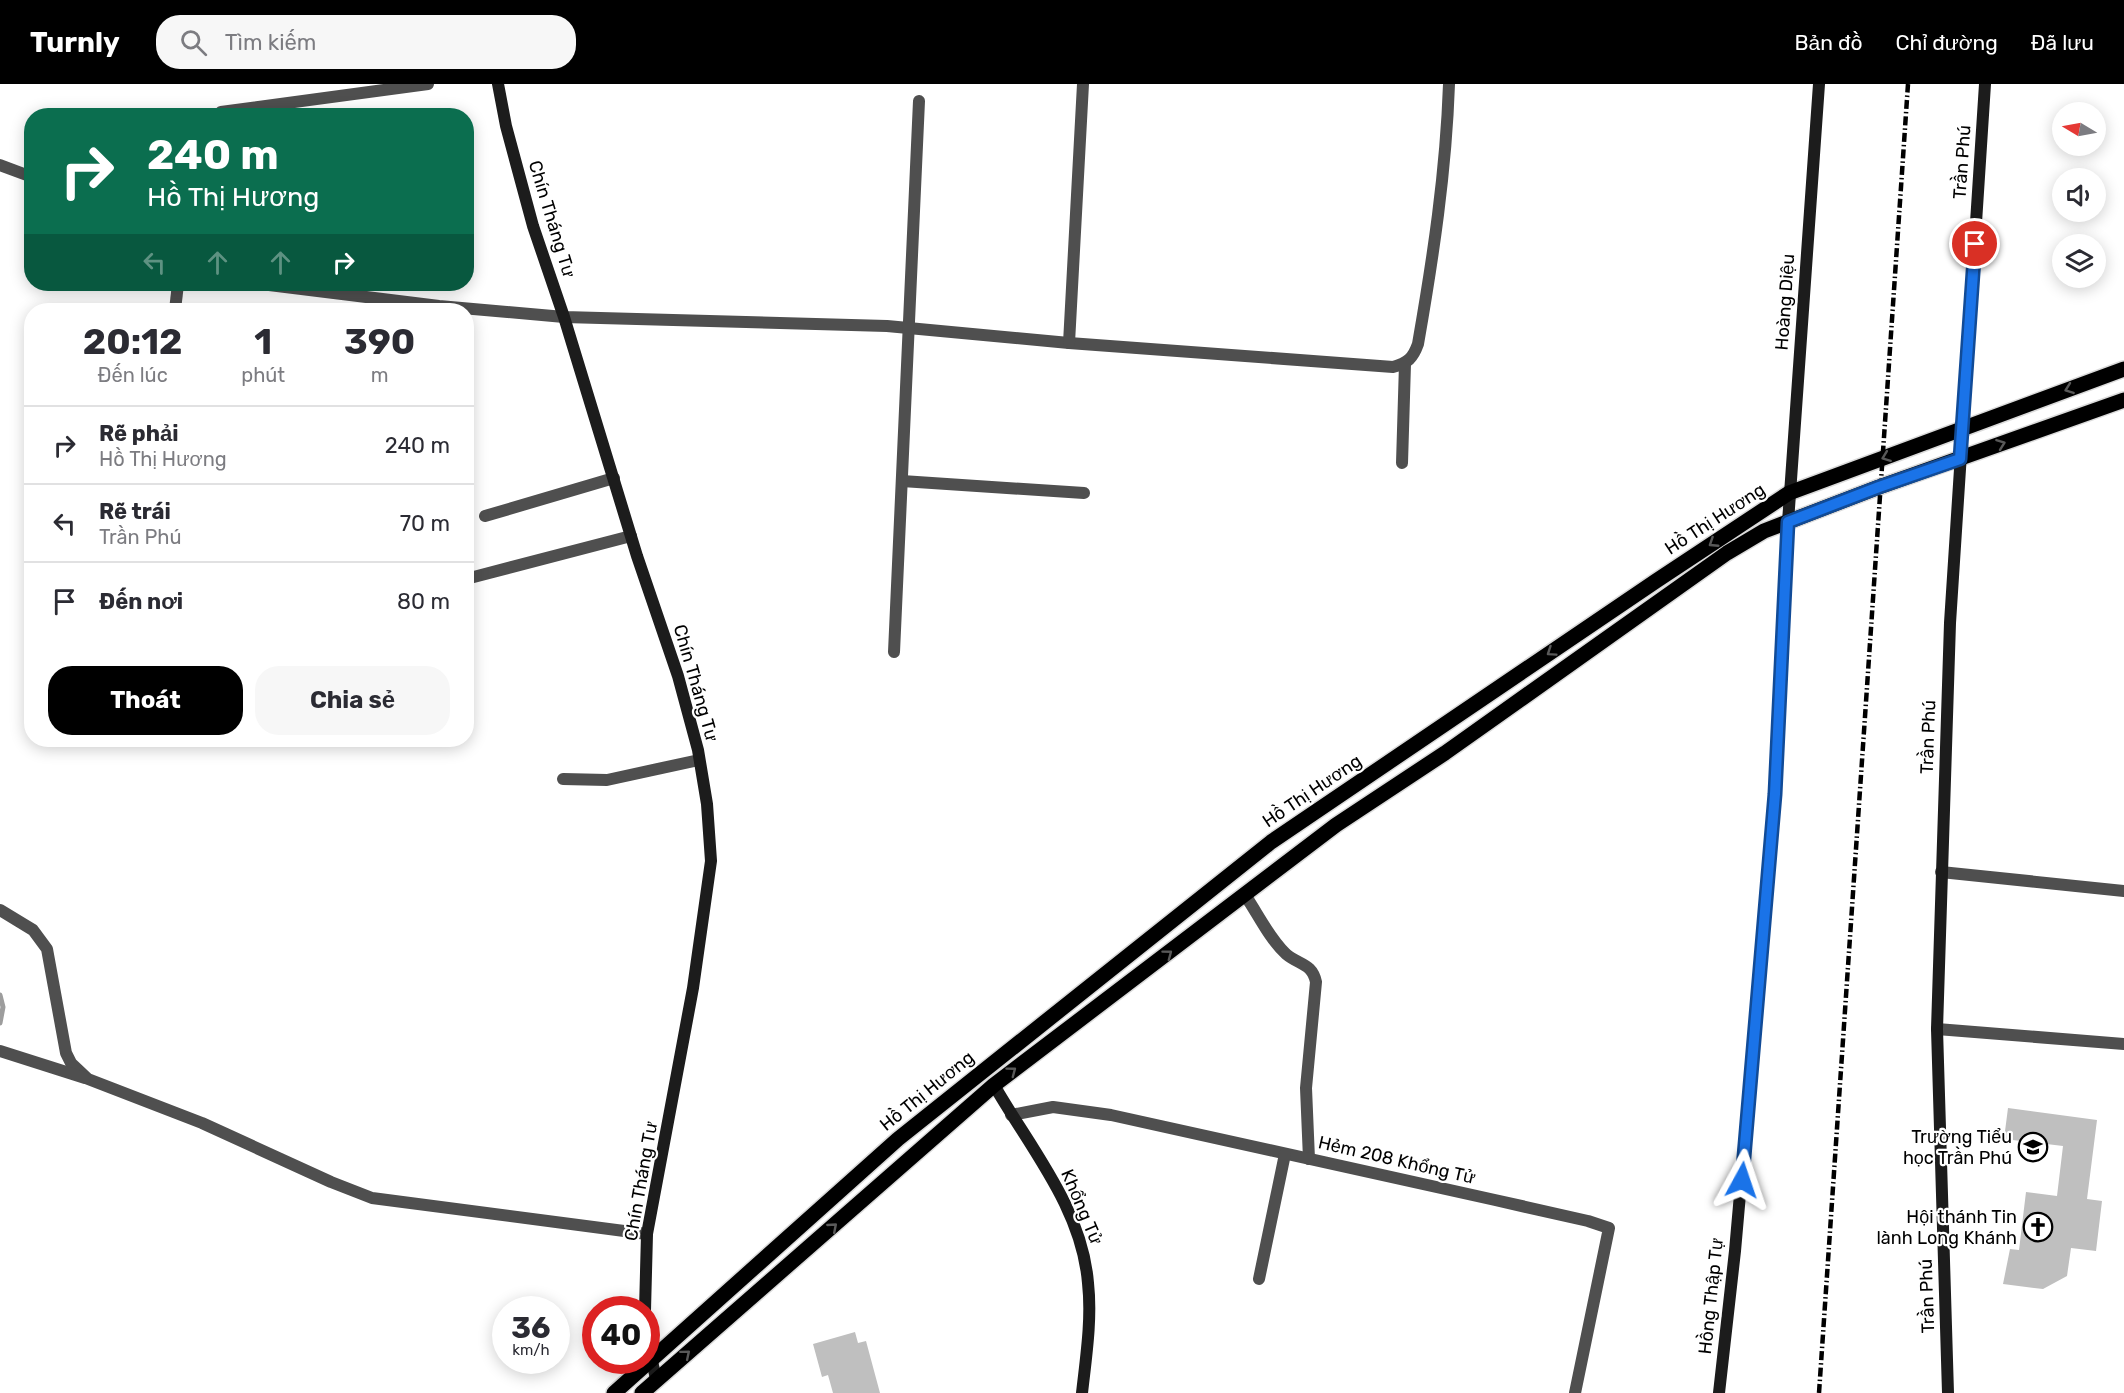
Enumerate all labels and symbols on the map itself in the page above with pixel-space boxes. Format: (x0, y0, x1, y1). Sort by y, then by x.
north arrow (2052, 102, 2106, 156)
street label: Trần Phú (1948, 124, 1976, 200)
street label: Chín Tháng Tư (524, 158, 580, 280)
pin (1949, 218, 2000, 269)
street label: Hoàng Diệu (1771, 253, 1799, 351)
one-way arrow (2064, 381, 2075, 394)
one-way arrow (1995, 439, 2005, 452)
one-way arrow (1881, 449, 1892, 462)
street label: Hồ Thị Hương (1660, 478, 1769, 560)
one-way arrow (1709, 536, 1720, 547)
street label: Chín Tháng Tư (669, 622, 723, 744)
one-way arrow (1547, 645, 1558, 656)
street label: Trần Phú (1915, 699, 1940, 774)
street label: Hồ Thị Hương (1258, 749, 1366, 832)
one-way arrow (1161, 950, 1172, 961)
street label: Hồ Thị Hương (875, 1046, 979, 1136)
one-way arrow (1006, 1068, 1017, 1079)
street label: Chín Tháng Tư (620, 1119, 662, 1243)
place label: Trường Tiểu học Trần Phú (1903, 1126, 2012, 1169)
street label: Hẻm 208 Khổng Tử (1316, 1131, 1478, 1189)
school or university icon: Trường Tiểu học Trần Phú (2017, 1131, 2049, 1163)
position arrow (1710, 1148, 1774, 1212)
street label: Khổng Tử (1056, 1166, 1108, 1248)
place label: Hội thánh Tin lành Long Khánh (1876, 1206, 2017, 1249)
church icon: Hội thánh Tin lành Long Khánh (2022, 1211, 2054, 1243)
one-way arrow (826, 1223, 837, 1234)
street label: Hồng Thập Tự (1693, 1237, 1728, 1355)
street label: Trần Phú (1914, 1259, 1939, 1334)
speed limit sign: 40 (582, 1296, 660, 1374)
one-way arrow (679, 1351, 690, 1362)

